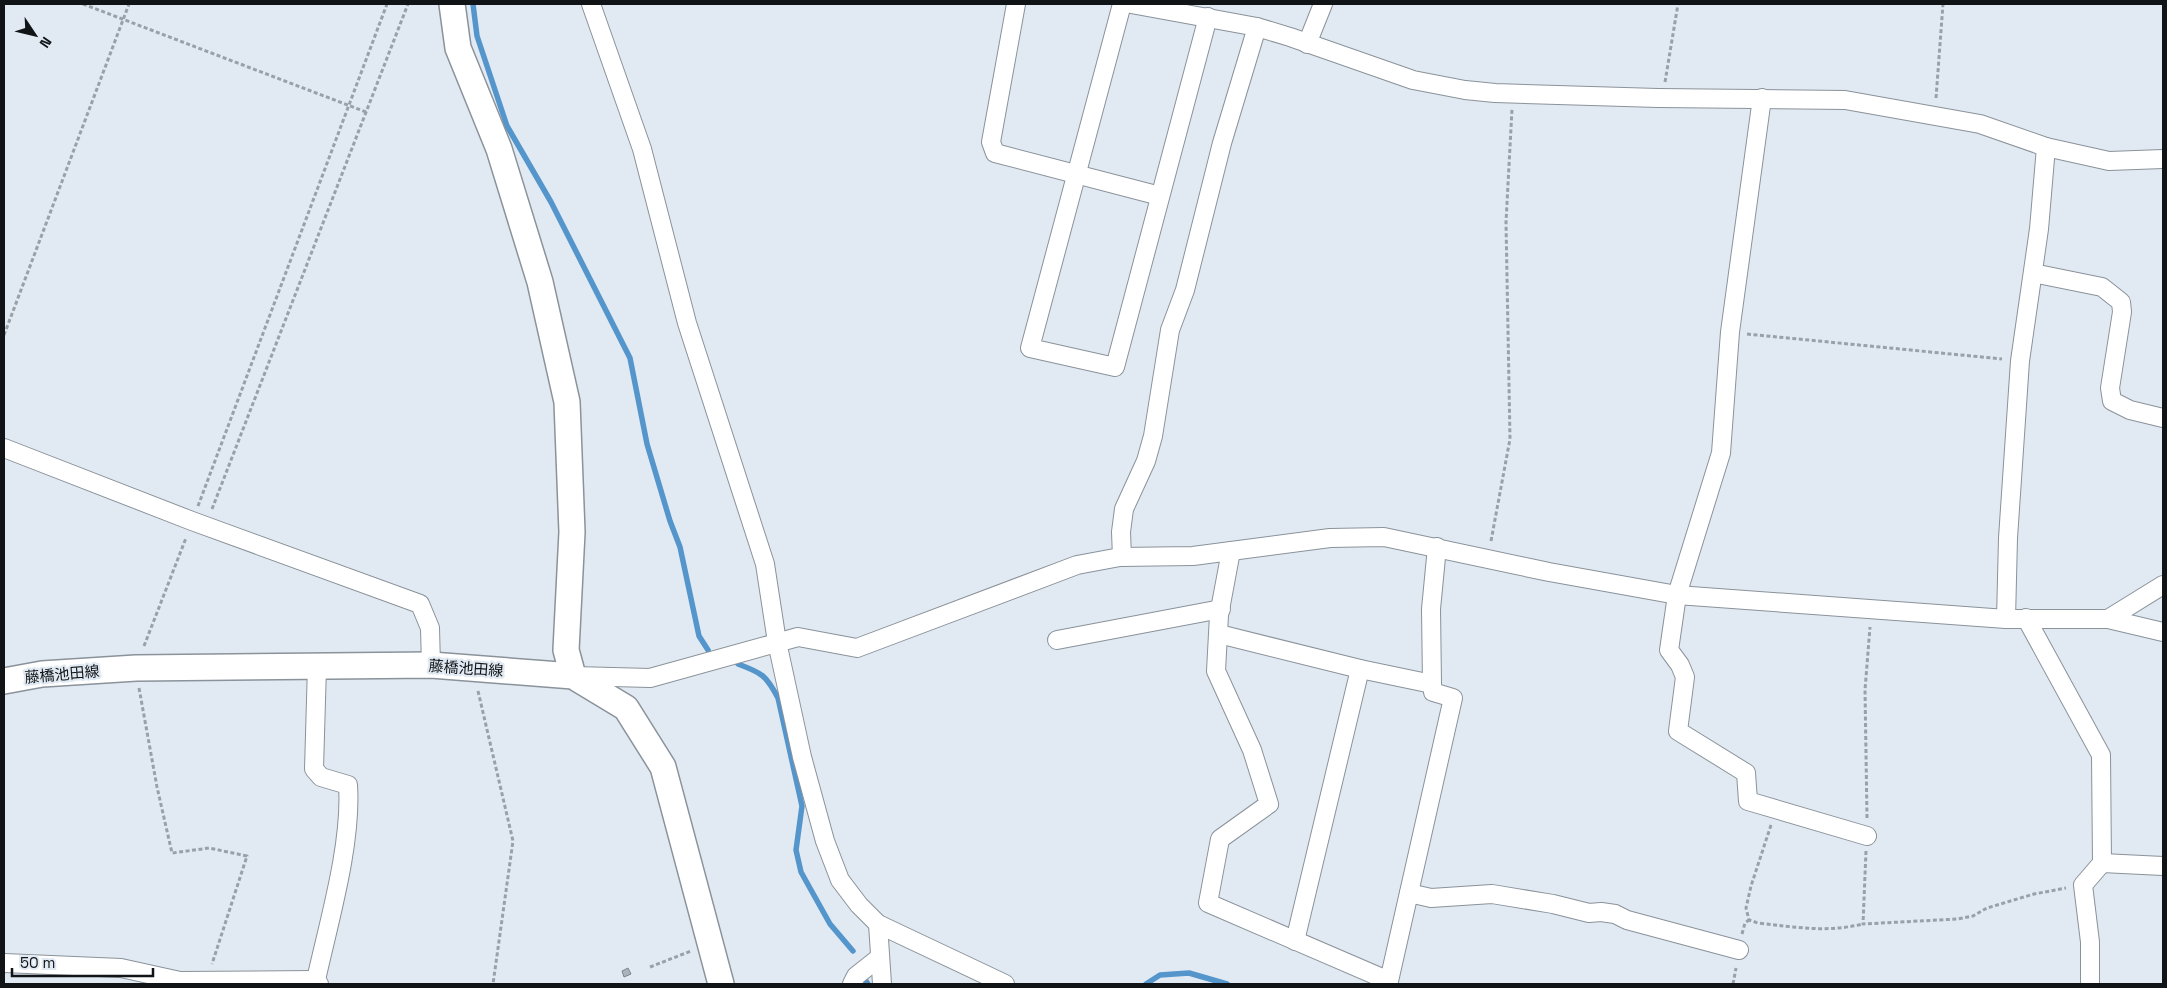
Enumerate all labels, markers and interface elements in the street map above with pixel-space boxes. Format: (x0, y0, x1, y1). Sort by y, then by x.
north arrow (10, 10, 60, 60)
text: N (36, 33, 56, 51)
street label: 藤橋池田線 (428, 656, 504, 680)
street label: 藤橋池田線 (24, 661, 100, 687)
scale bar (12, 946, 154, 978)
text: 50 m (20, 953, 55, 972)

